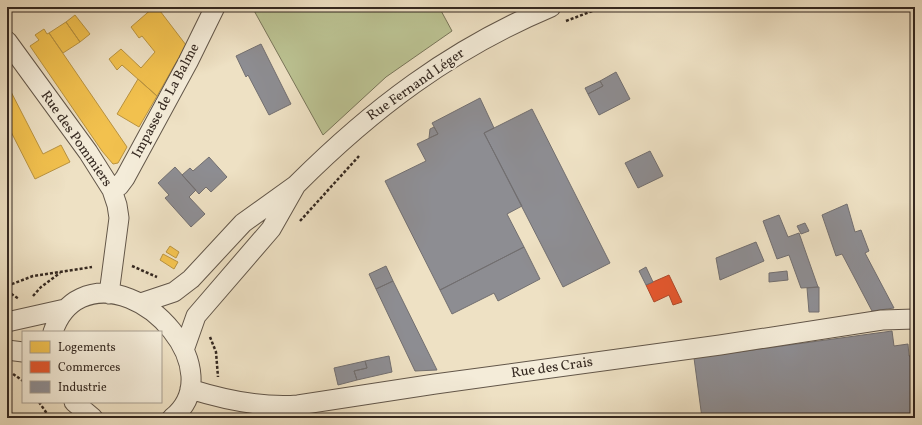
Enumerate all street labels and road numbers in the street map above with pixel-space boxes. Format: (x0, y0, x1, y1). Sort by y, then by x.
street label: Impasse de La Balme (128, 40, 205, 162)
street label: Rue Fernand Léger (363, 44, 469, 126)
street label: Rue des Pommiers (36, 87, 116, 191)
street label: Rue des Crais (510, 353, 594, 383)

